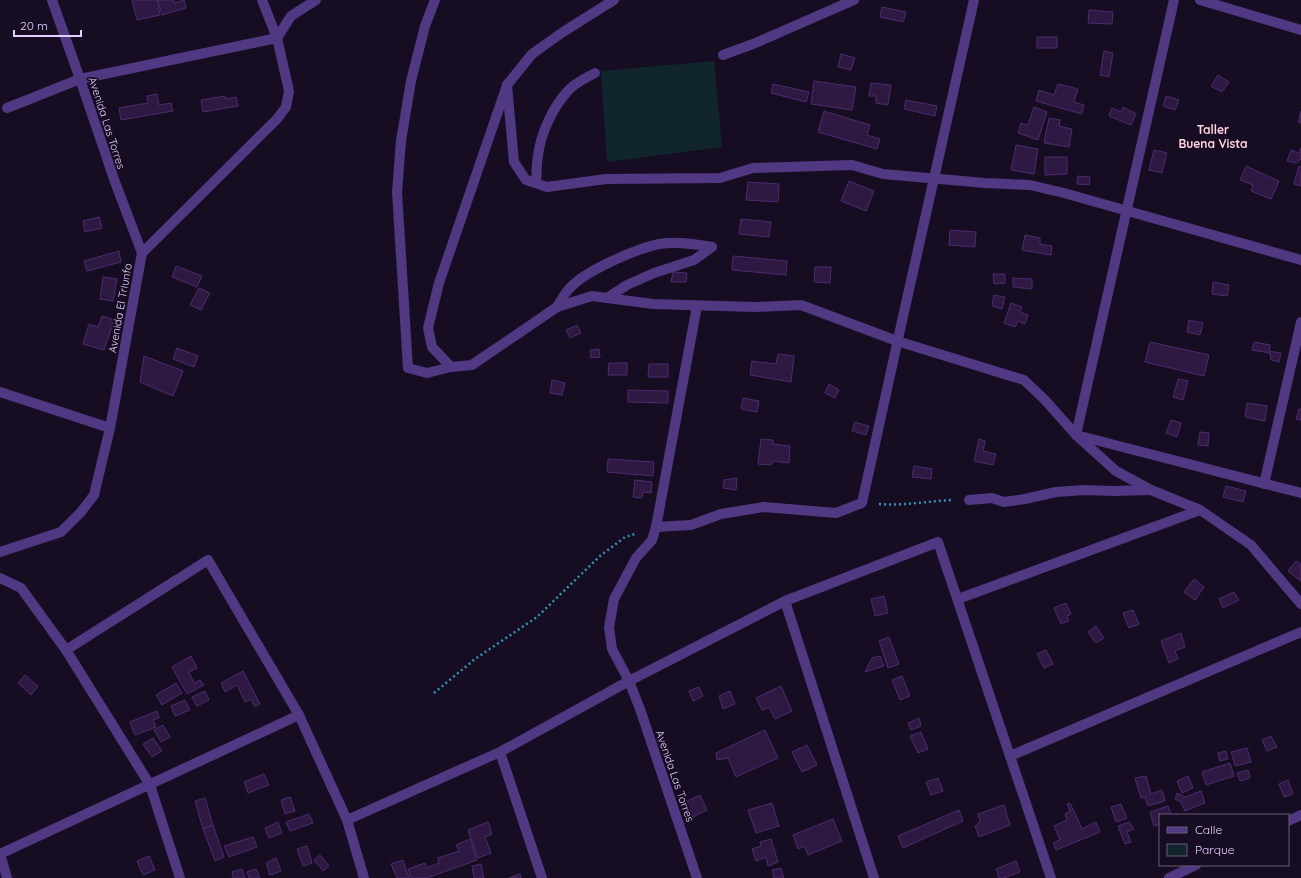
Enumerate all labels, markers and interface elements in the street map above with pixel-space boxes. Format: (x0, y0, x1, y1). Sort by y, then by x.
scale bar (14, 12, 81, 38)
text: 20 m (20, 18, 48, 33)
street label: Avenida Las Torres (85, 75, 129, 171)
district label: Taller Buena Vista (1178, 122, 1248, 151)
street label: Avenida El Triunfo (105, 262, 135, 354)
street label: Avenida Las Torres (653, 728, 697, 824)
legend (1159, 814, 1289, 866)
text: Calle (1195, 822, 1223, 837)
text: Parque (1195, 842, 1235, 857)

